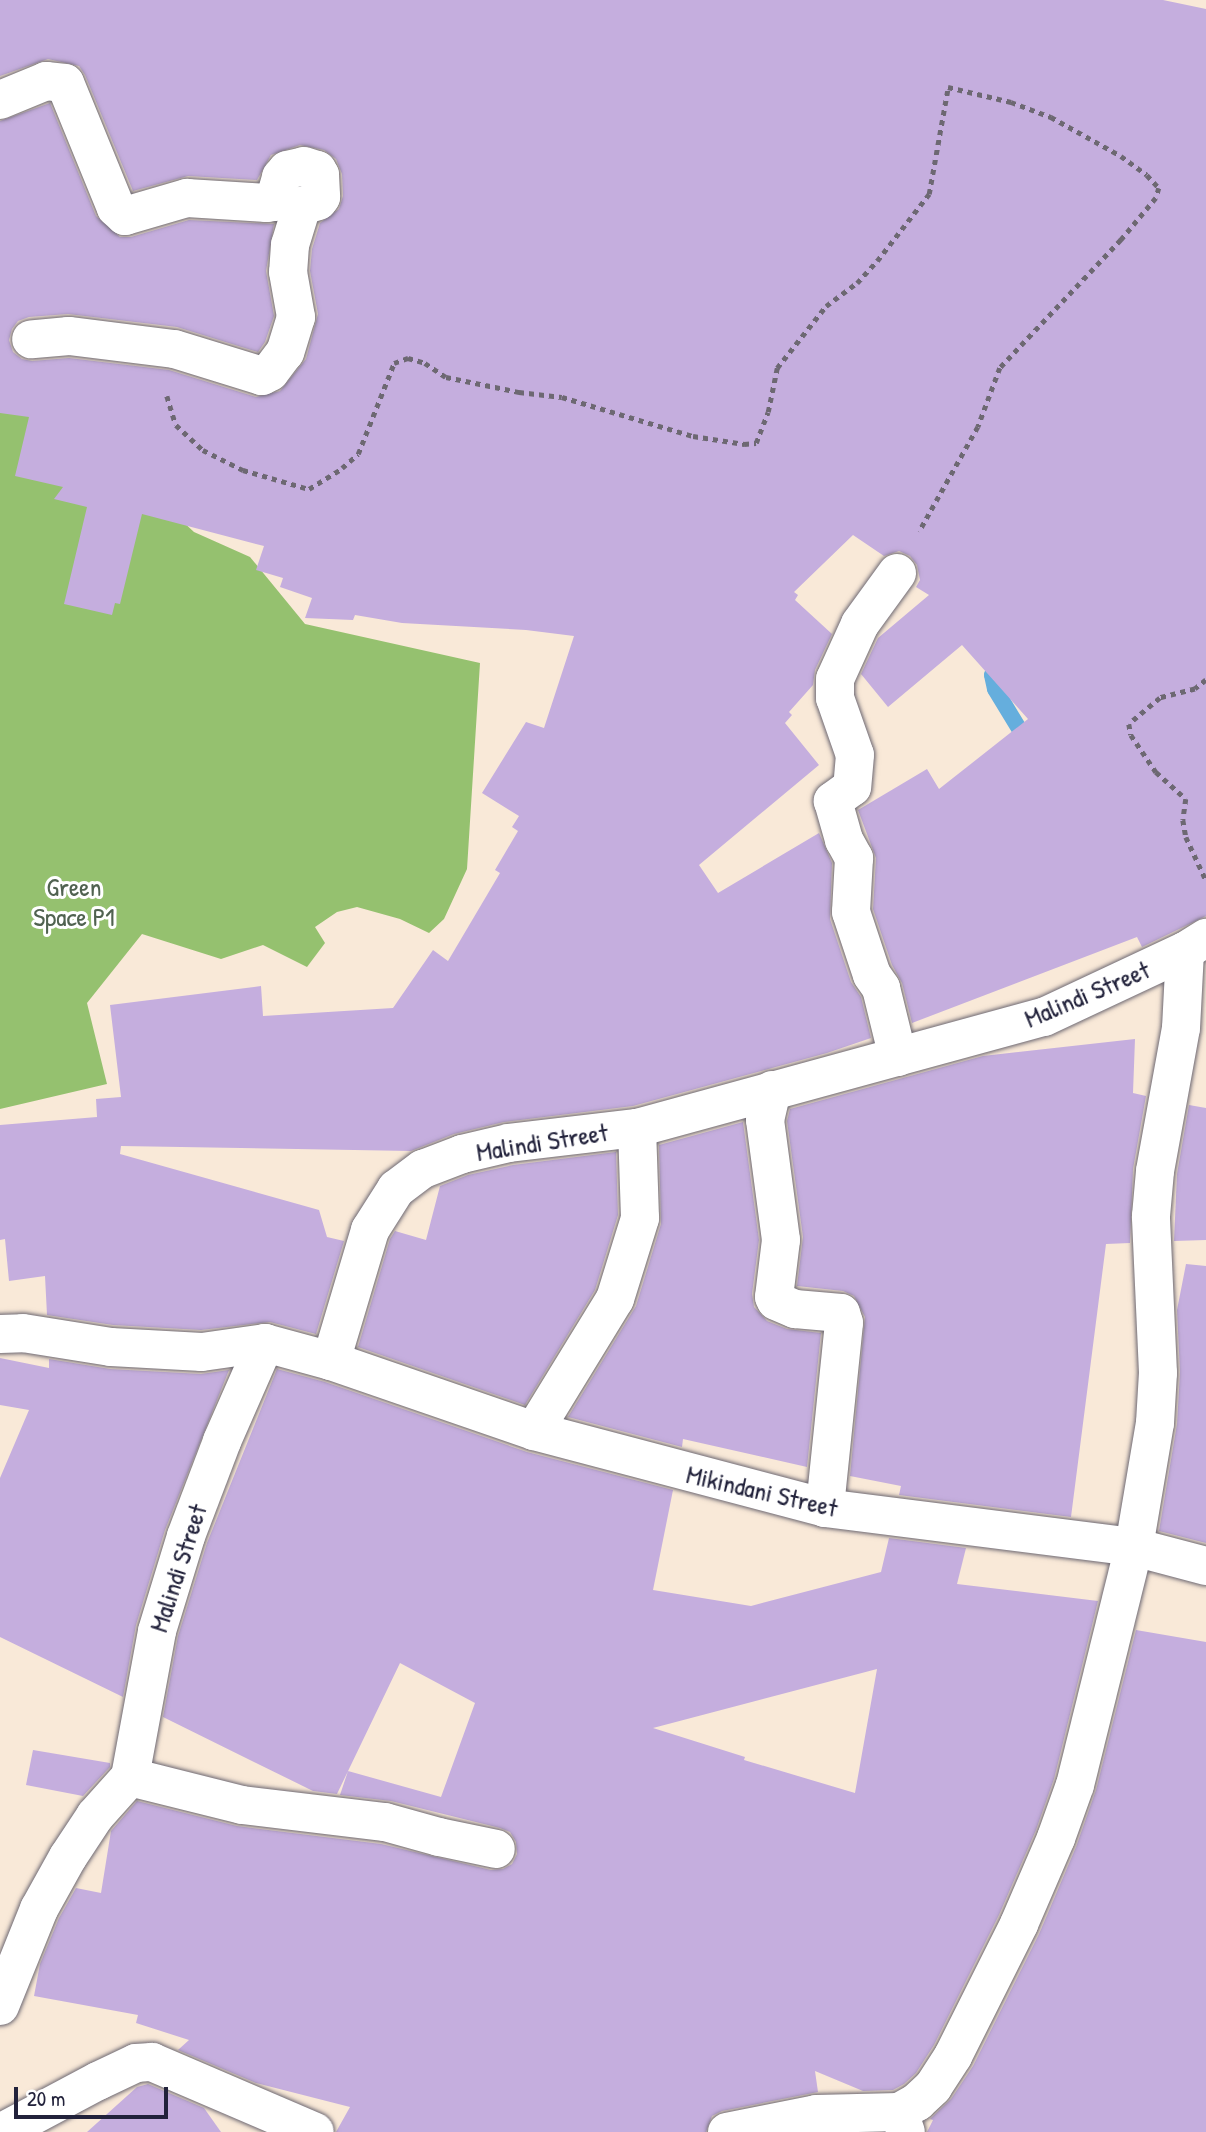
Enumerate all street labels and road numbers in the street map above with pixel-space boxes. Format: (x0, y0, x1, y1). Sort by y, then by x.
street label: Malindi Street (1020, 954, 1154, 1034)
street label: Malindi Street (474, 1116, 610, 1168)
street label: Mikindani Street (683, 1458, 841, 1524)
street label: Malindi Street (143, 1500, 213, 1636)

